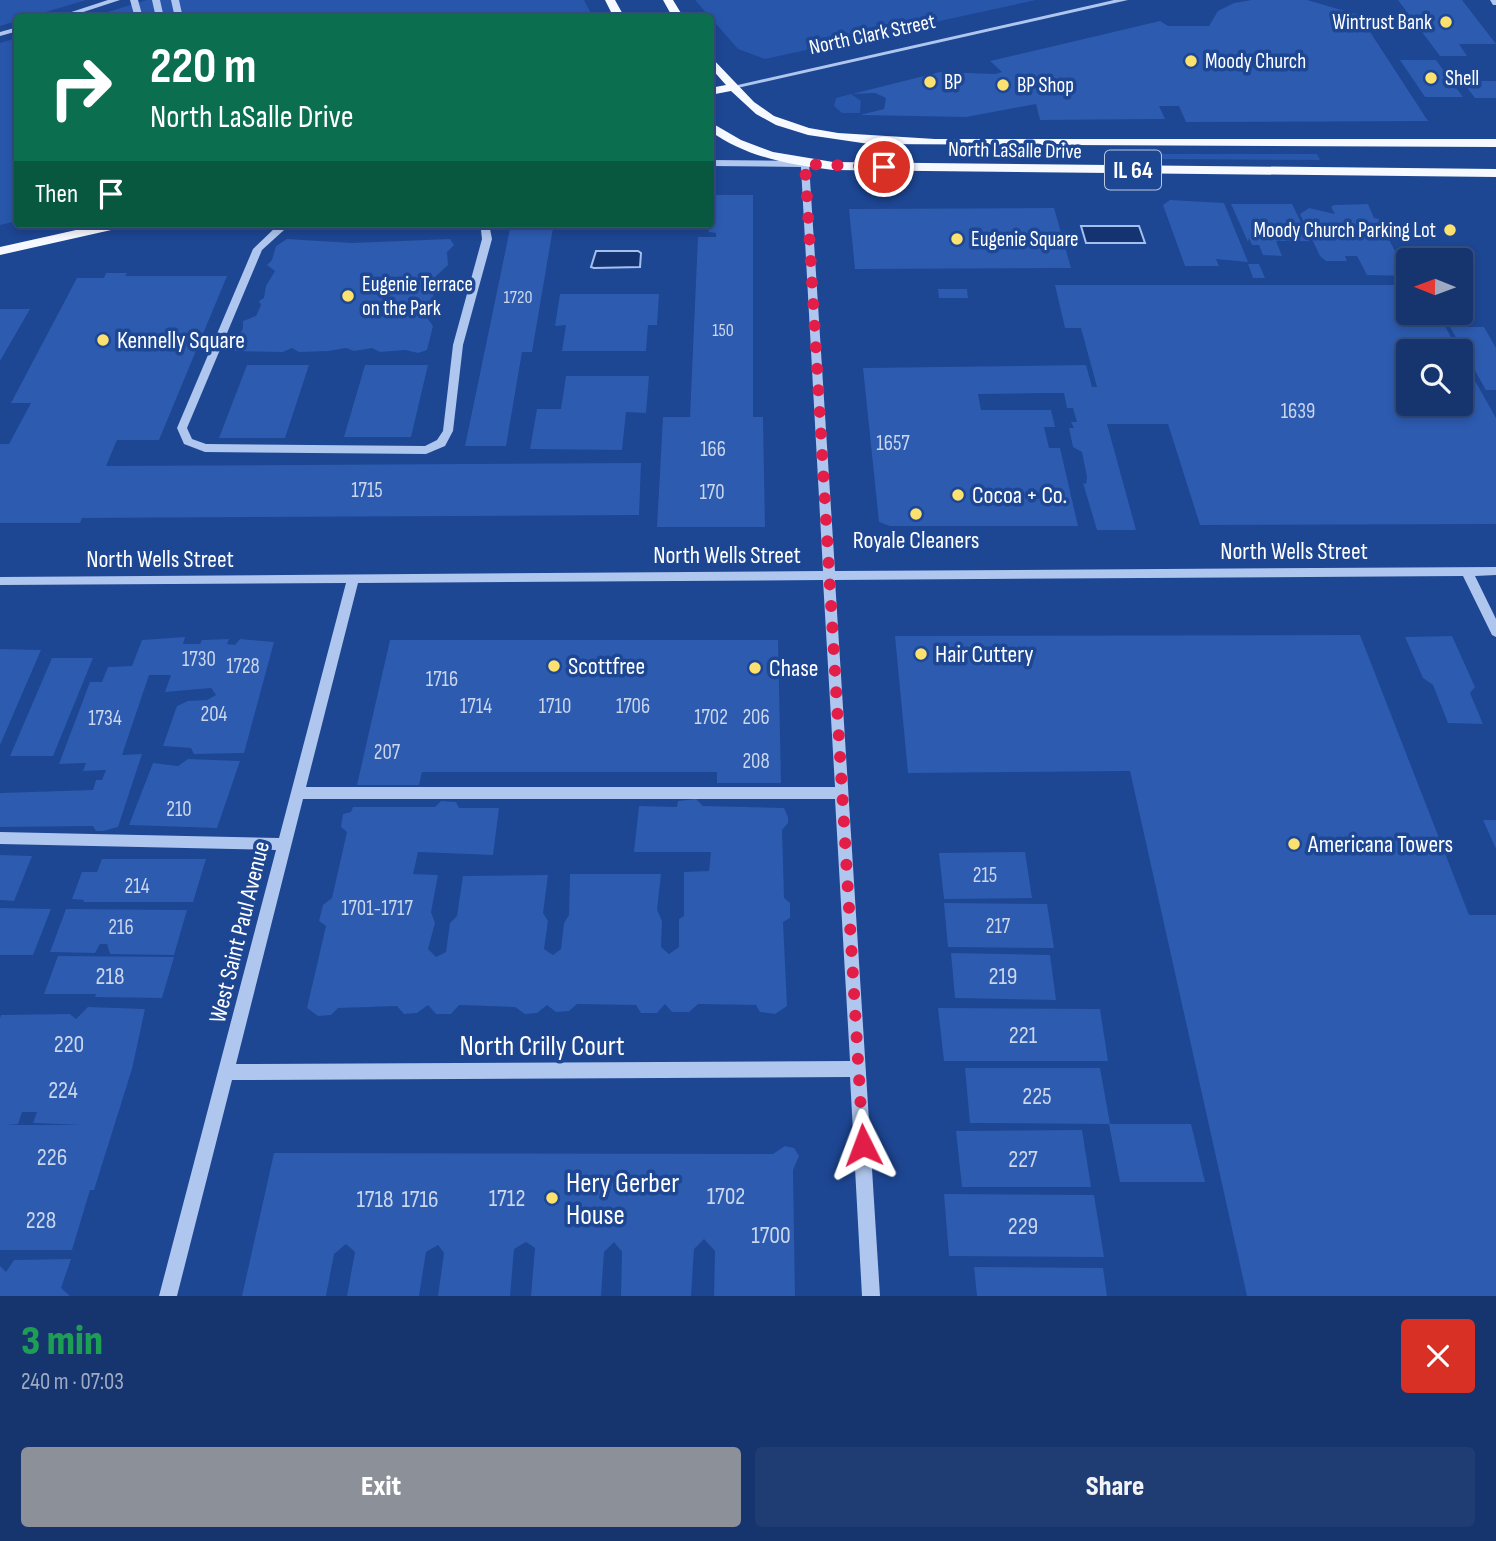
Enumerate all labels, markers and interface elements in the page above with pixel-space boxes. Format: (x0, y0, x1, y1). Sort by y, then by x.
street label: North Clark Street (807, 9, 937, 60)
place label: Wintrust Bank (1332, 10, 1432, 35)
marker: Wintrust Bank (1438, 14, 1454, 30)
text: 220 m (150, 38, 256, 97)
icon: right (35, 42, 126, 133)
place label: Moody Church (1205, 49, 1306, 74)
marker: Moody Church (1183, 53, 1199, 69)
place label: Shell (1445, 66, 1479, 91)
place label: BP (944, 70, 962, 95)
marker: Shell (1423, 70, 1439, 86)
place label: BP Shop (1017, 73, 1074, 98)
marker: BP (922, 74, 938, 90)
marker: BP Shop (995, 77, 1011, 93)
text: North LaSalle Drive (150, 98, 354, 137)
pin (854, 137, 914, 197)
street label: North LaSalle Drive (948, 137, 1082, 164)
icon: arrive (865, 148, 903, 186)
road number: IL 64 (1105, 150, 1161, 190)
icon: arrive (92, 175, 130, 213)
text: Then (35, 179, 78, 210)
place label: Moody Church Parking Lot (1254, 218, 1436, 243)
marker: Moody Church Parking Lot (1442, 222, 1458, 238)
place label: Eugenie Square (971, 227, 1079, 252)
marker: Eugenie Square (949, 231, 965, 247)
north arrow (1396, 248, 1474, 326)
map controls (1396, 248, 1473, 416)
place label: Eugenie Terrace on the Park (362, 272, 473, 321)
house number: 1720 (504, 287, 532, 308)
marker: Eugenie Terrace on the Park (340, 288, 356, 304)
house number: 150 (712, 320, 734, 341)
place label: Kennelly Square (117, 326, 245, 355)
marker: Kennelly Square (95, 332, 111, 348)
button: search (1396, 339, 1473, 416)
house number: 1639 (1281, 399, 1315, 424)
house number: 1657 (876, 431, 910, 456)
house number: 166 (700, 437, 726, 462)
house number: 1715 (351, 478, 383, 503)
house number: 170 (699, 480, 725, 505)
place label: Cocoa + Co. (972, 481, 1067, 510)
marker: Cocoa + Co. (950, 487, 966, 503)
marker: Royale Cleaners (908, 506, 924, 522)
place label: Royale Cleaners (853, 526, 979, 555)
street label: North Wells Street (1220, 537, 1368, 566)
street label: North Wells Street (653, 541, 801, 570)
street label: North Wells Street (86, 545, 234, 574)
place label: Hair Cuttery (935, 640, 1034, 669)
marker: Hair Cuttery (913, 646, 929, 662)
house number: 1730 (182, 647, 216, 672)
place label: Scottfree (568, 652, 645, 681)
house number: 1728 (226, 654, 260, 679)
place label: Chase (769, 654, 818, 683)
marker: Scottfree (546, 658, 562, 674)
marker: Chase (747, 660, 763, 676)
house number: 1716 (426, 667, 458, 692)
house number: 1714 (460, 694, 492, 719)
house number: 1710 (539, 694, 571, 719)
house number: 1706 (616, 694, 650, 719)
house number: 204 (201, 702, 228, 727)
house number: 1702 (694, 705, 728, 730)
house number: 206 (742, 705, 770, 730)
house number: 1734 (88, 706, 122, 731)
house number: 207 (374, 740, 401, 765)
house number: 208 (742, 749, 770, 774)
house number: 210 (166, 797, 192, 822)
place label: Americana Towers (1307, 830, 1453, 859)
marker: Americana Towers (1286, 836, 1302, 852)
street label: West Saint Paul Avenue (203, 838, 276, 1026)
house number: 215 (973, 863, 997, 888)
house number: 214 (125, 874, 150, 899)
house number: 1701-1717 (341, 896, 413, 921)
house number: 217 (986, 914, 1011, 939)
house number: 216 (108, 915, 134, 940)
house number: 218 (96, 962, 124, 991)
house number: 219 (989, 962, 1018, 991)
house number: 221 (1009, 1021, 1038, 1050)
house number: 220 (54, 1030, 84, 1059)
street label: North Crilly Court (459, 1030, 625, 1063)
house number: 224 (48, 1076, 78, 1105)
house number: 225 (1022, 1082, 1052, 1111)
position arrow (826, 1108, 900, 1182)
house number: 226 (37, 1143, 67, 1172)
house number: 227 (1008, 1145, 1038, 1174)
place label: Hery Gerber House (566, 1167, 679, 1232)
house number: 1702 (707, 1182, 745, 1211)
house number: 1712 (489, 1184, 525, 1213)
house number: 1718 (357, 1185, 393, 1214)
house number: 1716 (402, 1185, 438, 1214)
marker: Hery Gerber House (544, 1190, 560, 1206)
house number: 228 (26, 1206, 56, 1235)
house number: 229 (1008, 1212, 1038, 1241)
house number: 1700 (751, 1221, 791, 1250)
text: 3 min (21, 1316, 103, 1367)
button: close (1401, 1319, 1475, 1393)
text: 240 m · 07:03 (21, 1368, 124, 1396)
button: Exit (21, 1447, 741, 1527)
button: Share (755, 1447, 1475, 1527)

